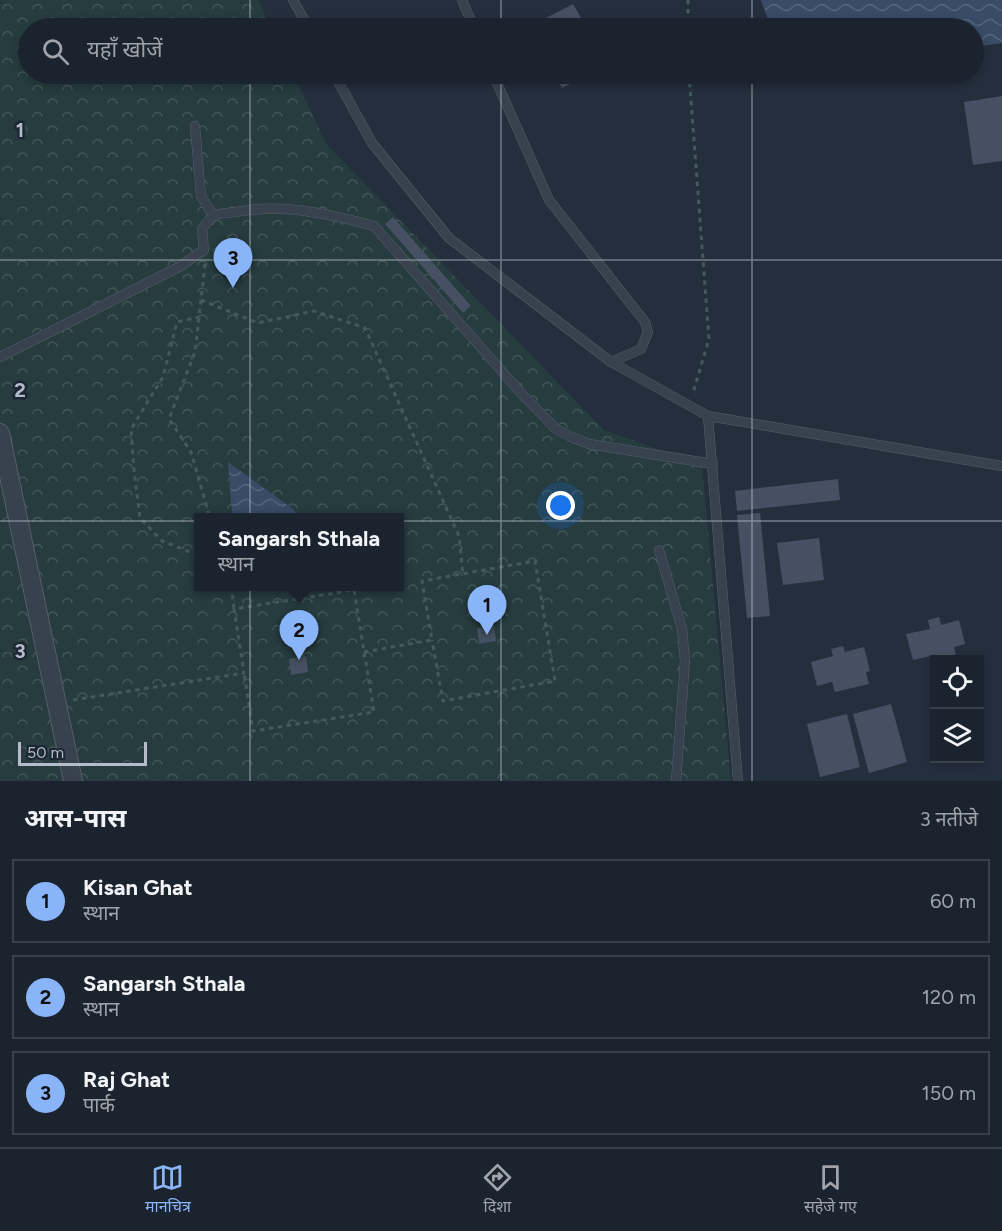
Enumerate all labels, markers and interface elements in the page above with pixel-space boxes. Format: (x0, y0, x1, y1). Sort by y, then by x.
search box (18, 18, 984, 84)
icon: search (39, 35, 72, 68)
text: यहाँ खोजें (87, 36, 163, 63)
text: 1 (16, 118, 24, 142)
pin: 3 (214, 238, 252, 288)
text: 2 (14, 378, 26, 402)
your location (546, 491, 575, 520)
popup (194, 513, 404, 591)
text: Sangarsh Sthala (218, 525, 380, 552)
text: स्थान (218, 552, 254, 576)
pin: 1 (468, 586, 506, 635)
pin: 2 (280, 610, 318, 660)
text: 3 (14, 639, 26, 663)
map controls (930, 655, 984, 763)
button: locate (930, 655, 984, 709)
button: layers (930, 709, 984, 763)
scale bar (18, 739, 147, 766)
text: 50 m (27, 743, 64, 762)
text: आस-पास (24, 802, 126, 834)
text: 3 नतीजे (920, 807, 978, 831)
text: Kisan Ghat (83, 874, 193, 901)
text: 1 (41, 889, 50, 913)
text: 60 m (930, 889, 976, 913)
text: स्थान (83, 901, 119, 925)
text: Sangarsh Sthala (83, 970, 246, 997)
text: 2 (40, 985, 51, 1009)
text: 120 m (922, 985, 976, 1009)
text: स्थान (83, 997, 119, 1021)
text: Raj Ghat (83, 1066, 170, 1093)
text: 3 (40, 1081, 51, 1105)
text: 150 m (921, 1081, 976, 1105)
text: पार्क (83, 1093, 115, 1117)
tab: मानचित्र (145, 1161, 191, 1219)
tab: दिशा (481, 1161, 514, 1219)
tab: सहेजे गए (804, 1161, 857, 1219)

